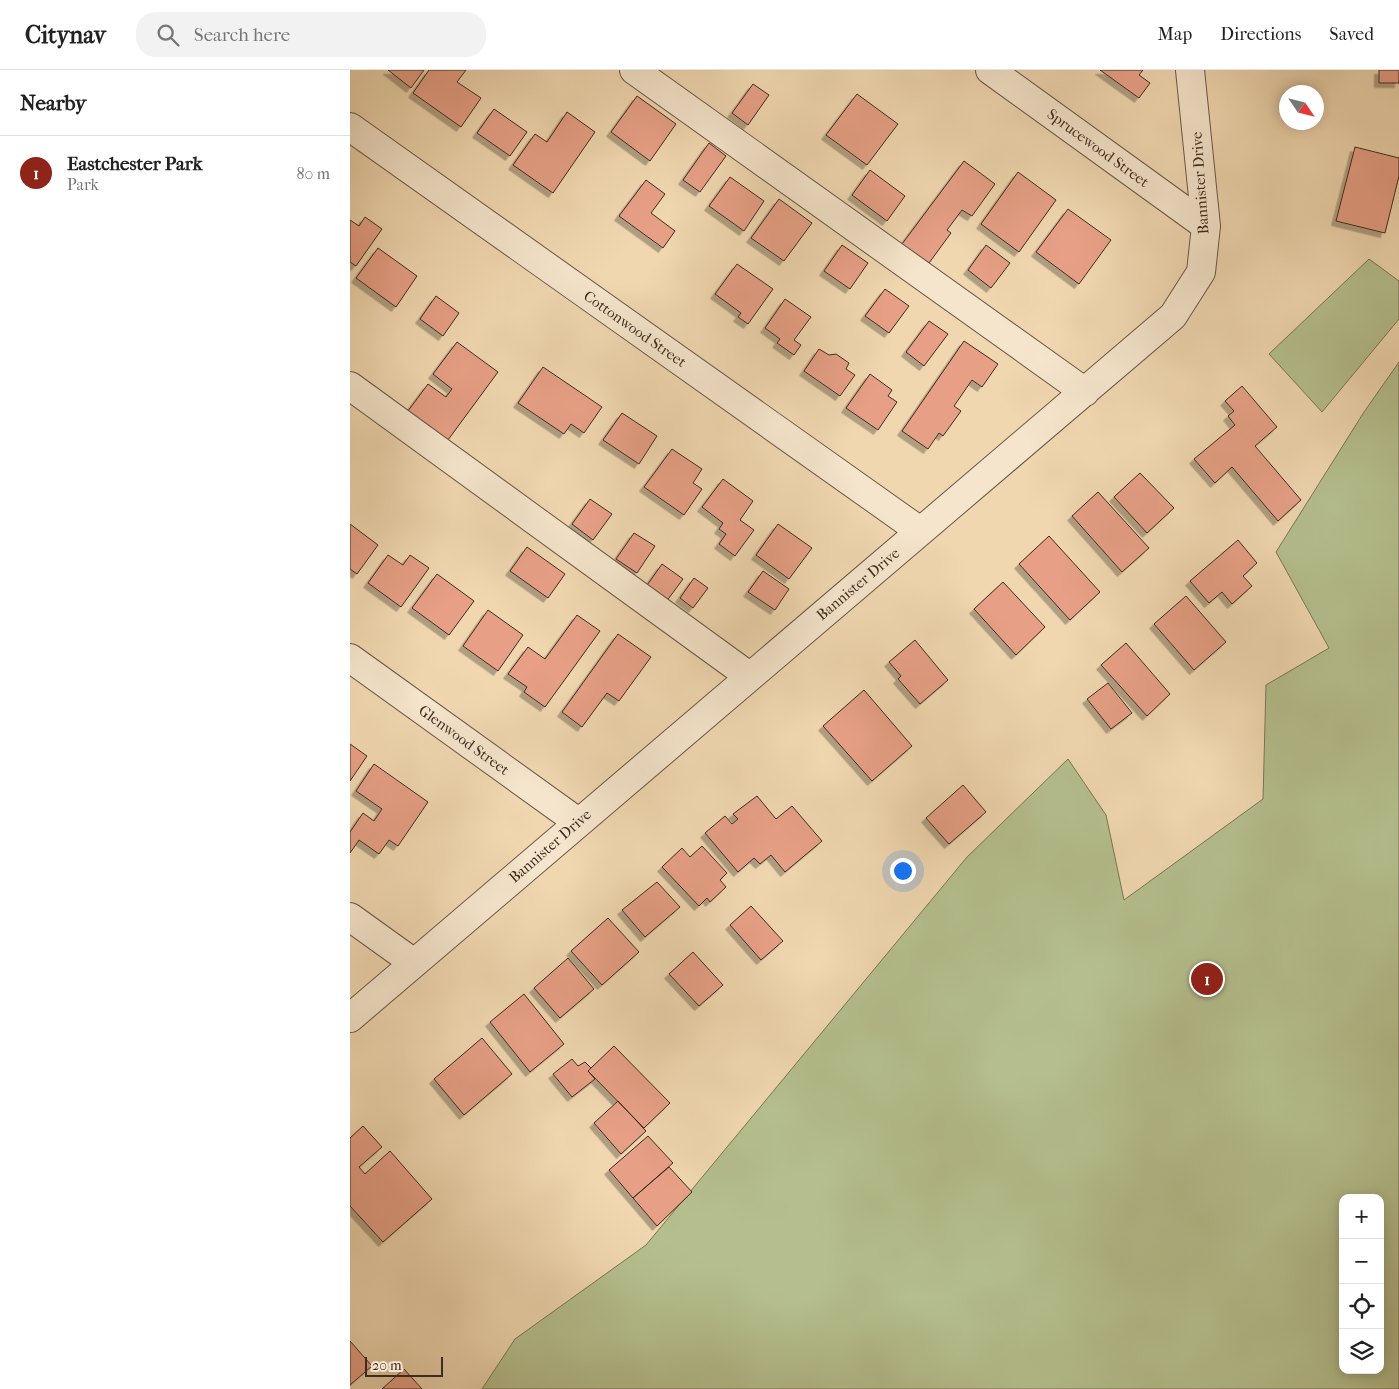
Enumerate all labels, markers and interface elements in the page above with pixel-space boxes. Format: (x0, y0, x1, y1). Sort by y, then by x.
search box (136, 12, 486, 57)
text: Citynav (25, 21, 106, 49)
icon: search (154, 21, 182, 49)
text: Search here (194, 24, 290, 46)
text: Map (1158, 24, 1192, 45)
text: Directions (1220, 24, 1301, 45)
text: Saved (1329, 24, 1374, 45)
north arrow (1279, 85, 1324, 130)
text: Nearby (20, 91, 86, 115)
street label: Sprucewood Street (1044, 105, 1153, 191)
street label: Bannister Drive (1187, 130, 1213, 235)
text: Eastchester Park (67, 153, 203, 175)
text: 1 (33, 164, 39, 183)
text: 80 m (296, 164, 330, 183)
text: Park (67, 175, 99, 194)
street label: Cottonwood Street (580, 287, 690, 372)
street label: Bannister Drive (813, 544, 904, 624)
street label: Glenwood Street (415, 701, 513, 779)
street label: Bannister Drive (505, 805, 595, 887)
your location (890, 858, 916, 884)
pin: 1 (1191, 960, 1223, 998)
map controls (1339, 1194, 1384, 1374)
button: + (1339, 1194, 1384, 1239)
button: − (1339, 1239, 1384, 1284)
button: locate (1339, 1284, 1384, 1329)
button: layers (1339, 1329, 1384, 1374)
scale bar (365, 1354, 442, 1377)
text: 20 m (372, 1357, 402, 1374)

